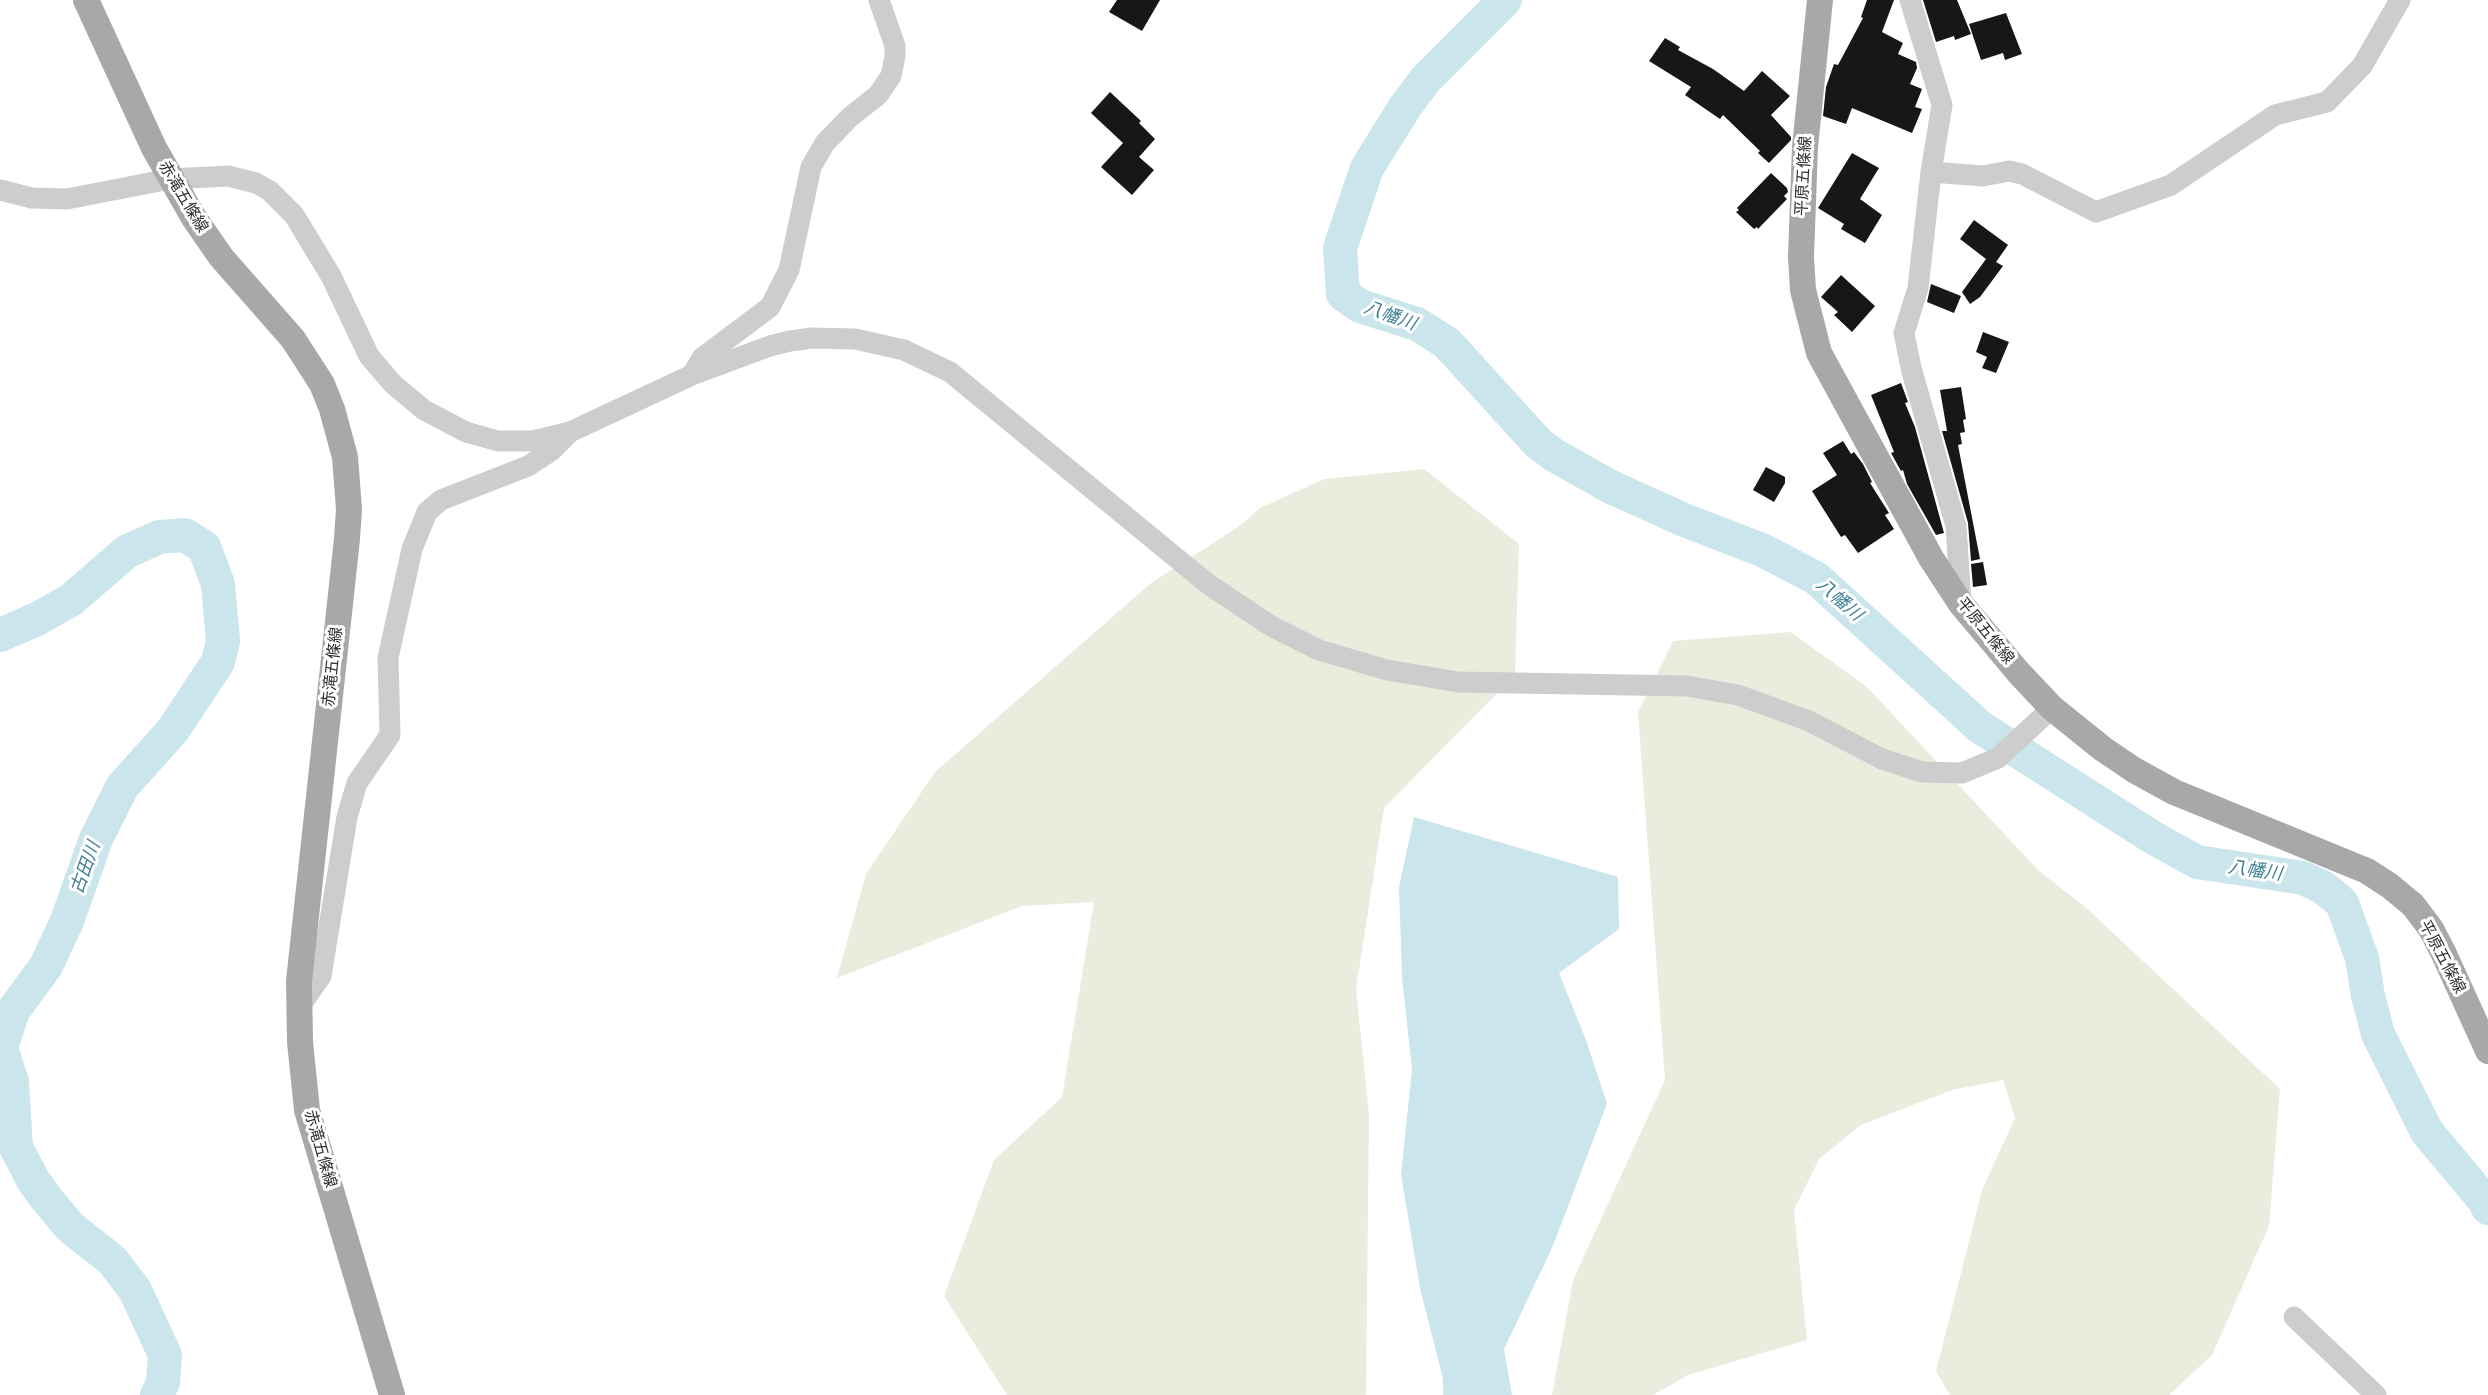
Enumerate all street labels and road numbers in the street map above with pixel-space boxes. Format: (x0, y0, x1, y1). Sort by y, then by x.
street label: 平原五條線 (1792, 136, 1816, 216)
street label: 赤滝五條線 (154, 158, 212, 236)
street label: 平原五條線 (1952, 594, 2018, 668)
street label: 赤滝五條線 (319, 626, 347, 708)
street label: 平原五條線 (2415, 917, 2469, 997)
street label: 赤滝五條線 (300, 1108, 340, 1190)

